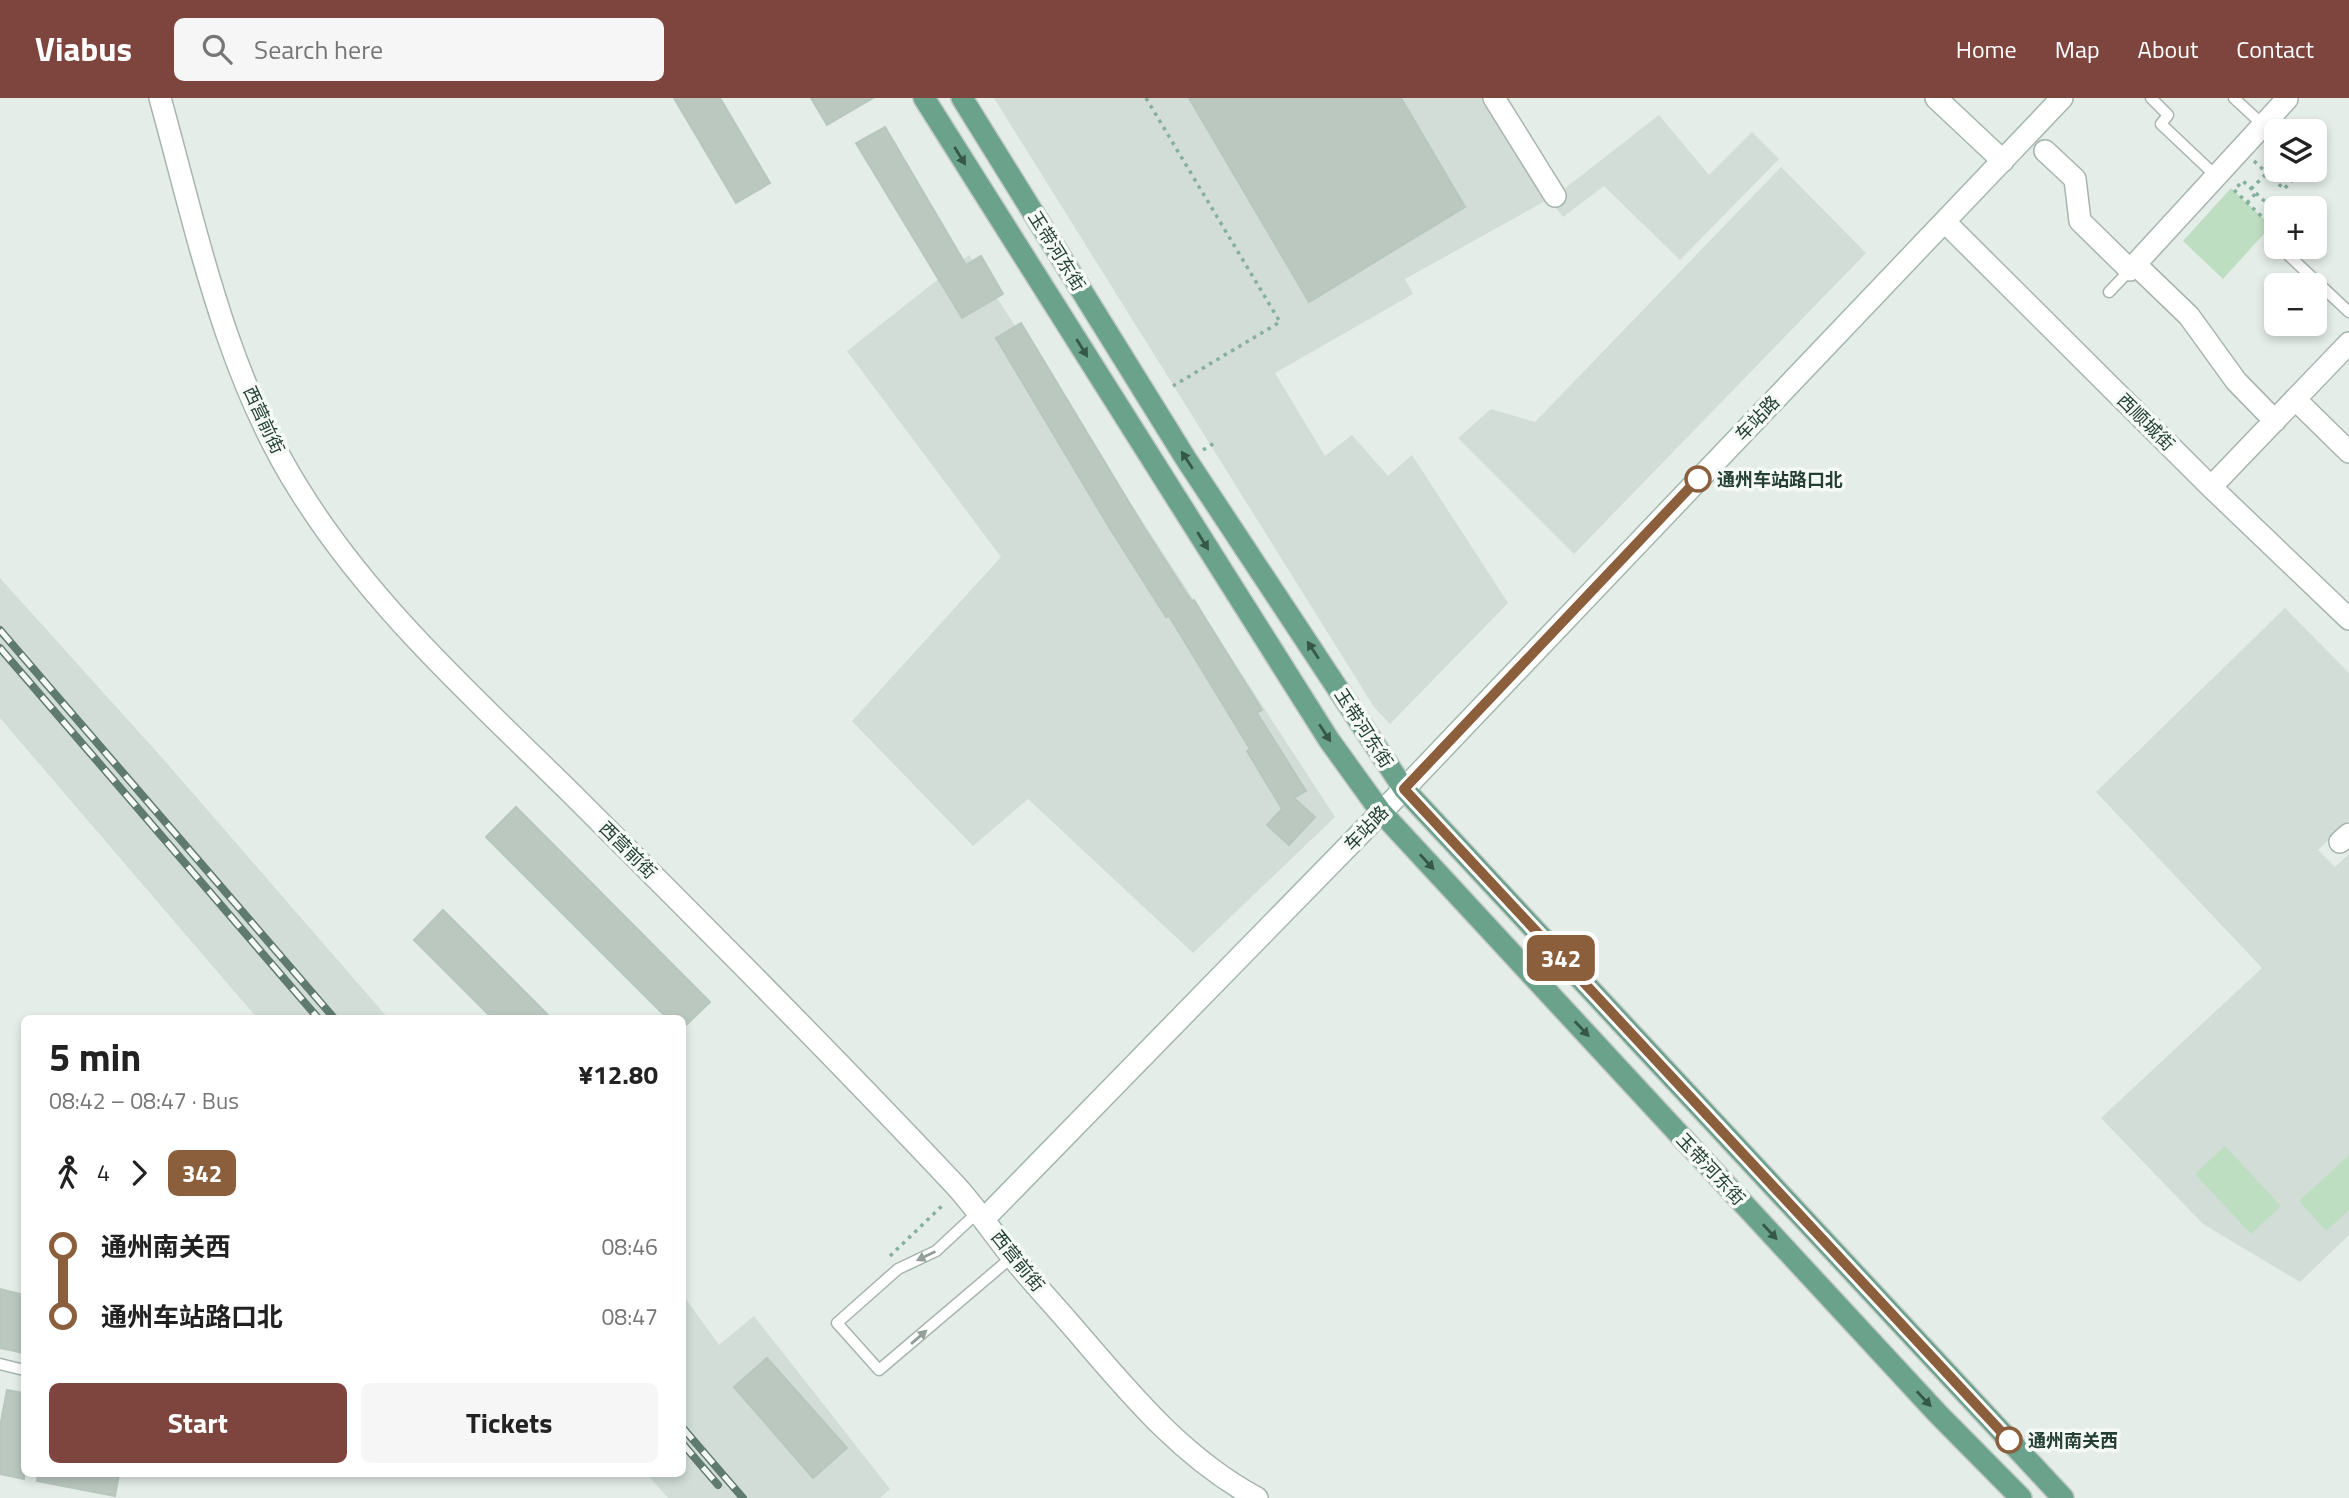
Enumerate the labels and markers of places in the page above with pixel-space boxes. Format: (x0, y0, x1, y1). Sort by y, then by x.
marker: 通州车站路口北 (1685, 466, 1711, 492)
place label: 通州车站路口北 (1717, 466, 1843, 493)
marker: 通州南关西 (1996, 1427, 2022, 1453)
place label: 通州南关西 (2028, 1427, 2118, 1454)

